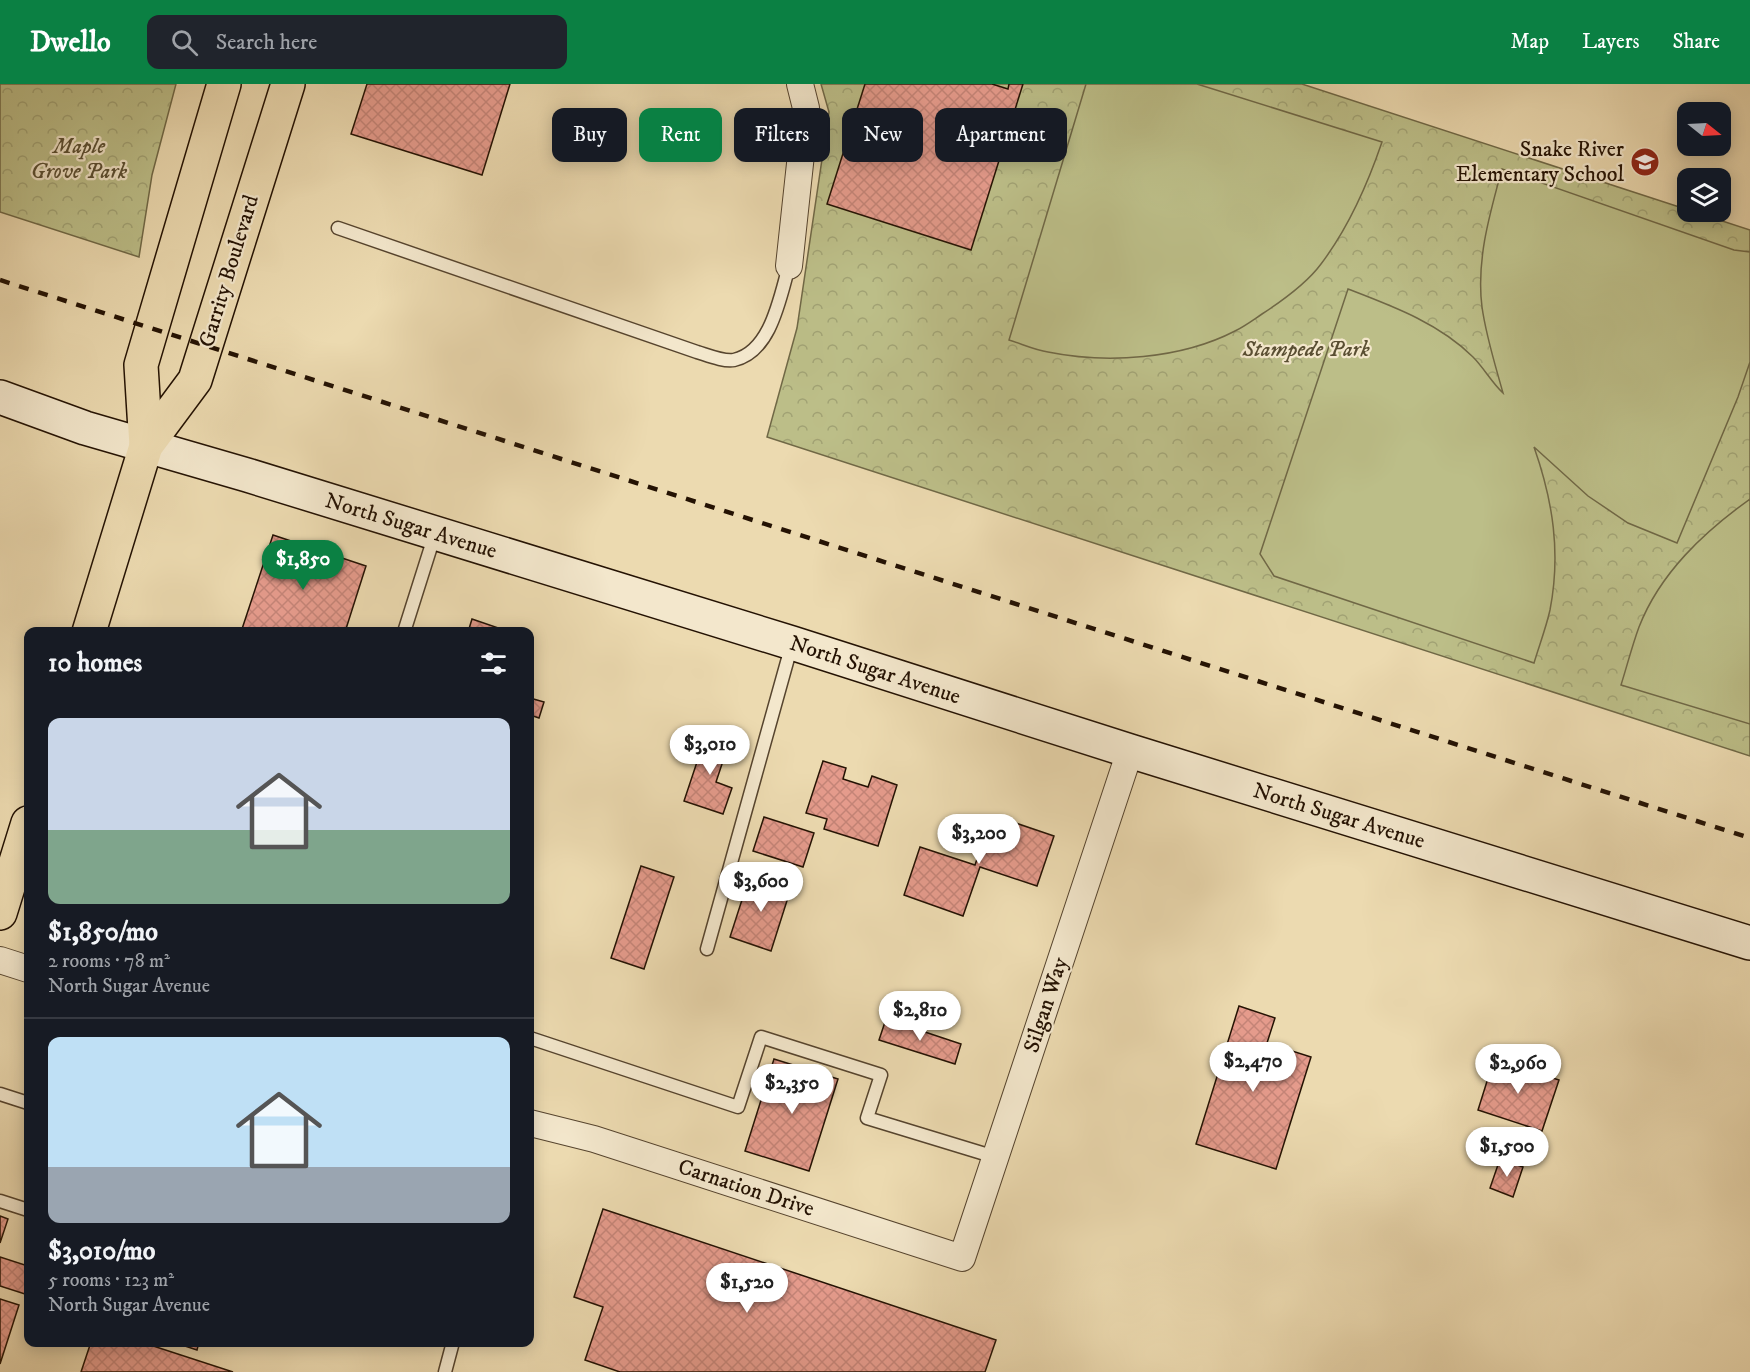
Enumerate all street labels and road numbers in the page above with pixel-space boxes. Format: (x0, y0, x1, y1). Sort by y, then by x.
street label: Garrity Boulevard (193, 192, 265, 350)
street label: North Sugar Avenue (322, 487, 500, 565)
street label: North Sugar Avenue (786, 630, 964, 710)
street label: North Sugar Avenue (1250, 777, 1428, 855)
street label: Silgan Way (1018, 953, 1074, 1056)
street label: Carnation Drive (674, 1153, 818, 1223)

